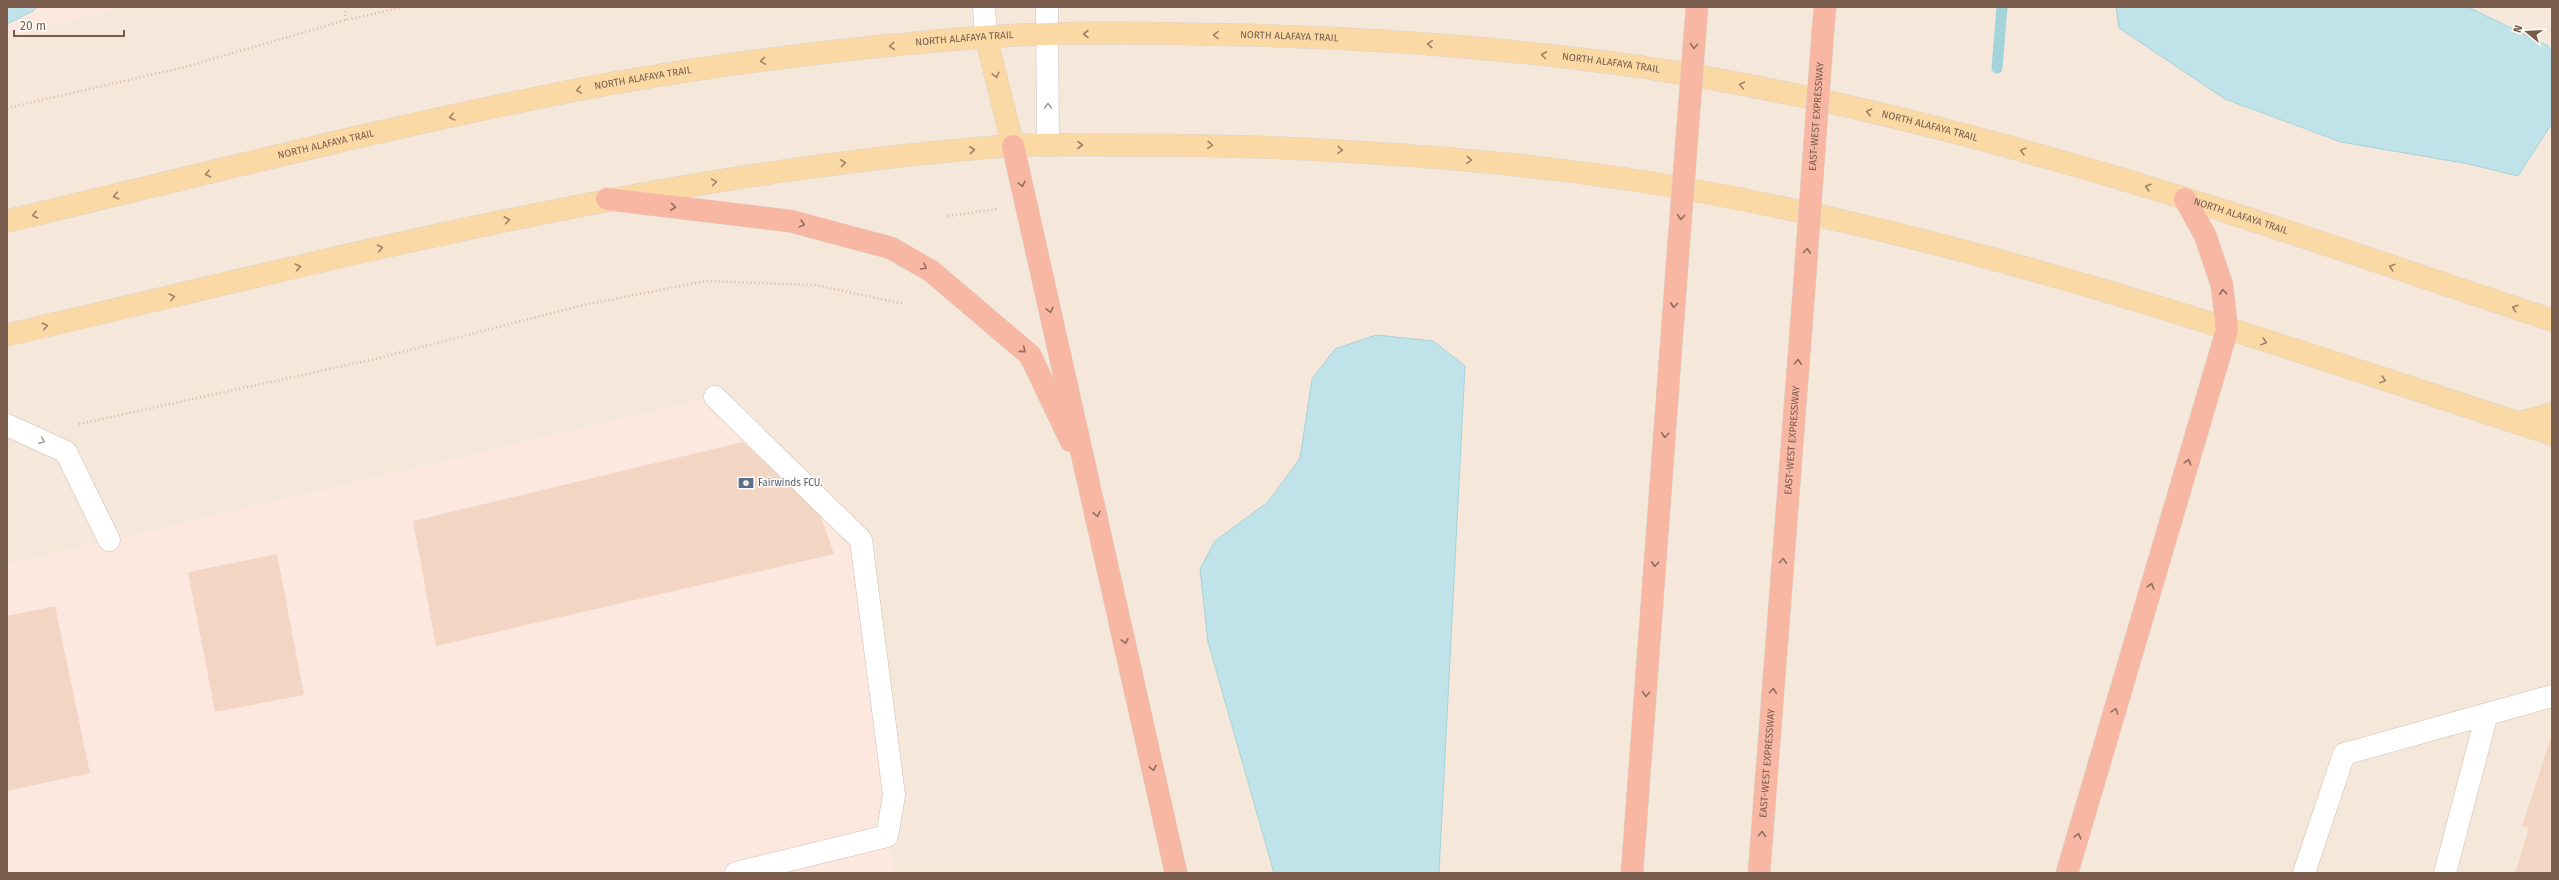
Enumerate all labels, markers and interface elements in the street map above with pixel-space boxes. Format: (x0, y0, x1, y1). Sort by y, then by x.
scale bar (14, 12, 124, 38)
north arrow (2507, 12, 2547, 52)
text: 20 m (20, 19, 46, 33)
text: N (2511, 24, 2525, 35)
street label: NORTH ALAFAYA TRAIL (915, 29, 1014, 49)
street label: NORTH ALAFAYA TRAIL (1240, 29, 1339, 44)
one-way arrow (1083, 30, 1089, 38)
one-way arrow (1213, 30, 1219, 39)
one-way arrow (1427, 40, 1433, 49)
one-way arrow (889, 41, 895, 50)
one-way arrow (1690, 43, 1699, 49)
one-way arrow (1541, 51, 1548, 60)
street label: NORTH ALAFAYA TRAIL (1561, 51, 1661, 76)
one-way arrow (760, 56, 766, 65)
street label: EAST-WEST EXPRESSWAY (1807, 61, 1827, 171)
street label: NORTH ALAFAYA TRAIL (593, 64, 693, 93)
one-way arrow (991, 72, 999, 78)
one-way arrow (1739, 81, 1745, 90)
one-way arrow (576, 85, 582, 94)
one-way arrow (1044, 103, 1052, 109)
street label: NORTH ALAFAYA TRAIL (1880, 108, 1979, 144)
one-way arrow (1866, 109, 1873, 117)
one-way arrow (449, 112, 456, 121)
street label: NORTH ALAFAYA TRAIL (277, 127, 375, 162)
one-way arrow (1077, 141, 1083, 149)
one-way arrow (1207, 141, 1213, 149)
one-way arrow (969, 145, 975, 154)
one-way arrow (1337, 146, 1343, 155)
one-way arrow (2020, 147, 2026, 155)
one-way arrow (1466, 155, 1472, 164)
one-way arrow (840, 159, 846, 168)
one-way arrow (205, 170, 211, 178)
one-way arrow (711, 178, 717, 187)
one-way arrow (1017, 180, 1025, 187)
one-way arrow (2144, 183, 2151, 192)
one-way arrow (113, 191, 120, 199)
street label: NORTH ALAFAYA TRAIL (2192, 196, 2290, 237)
one-way arrow (670, 202, 676, 211)
one-way arrow (32, 210, 39, 218)
one-way arrow (1676, 214, 1685, 220)
one-way arrow (504, 216, 510, 224)
one-way arrow (798, 219, 805, 228)
one-way arrow (377, 245, 383, 253)
one-way arrow (1802, 248, 1811, 254)
one-way arrow (920, 262, 927, 269)
one-way arrow (2388, 263, 2395, 272)
one-way arrow (295, 264, 301, 272)
one-way arrow (2218, 289, 2227, 295)
one-way arrow (168, 293, 175, 301)
one-way arrow (1670, 302, 1679, 308)
one-way arrow (2512, 304, 2519, 313)
one-way arrow (1046, 307, 1054, 314)
one-way arrow (42, 323, 48, 331)
one-way arrow (2260, 337, 2267, 346)
one-way arrow (1019, 345, 1026, 352)
one-way arrow (1794, 358, 1803, 365)
one-way arrow (2379, 375, 2386, 384)
street label: EAST-WEST EXPRESSWAY (1782, 385, 1803, 495)
one-way arrow (1660, 432, 1669, 438)
one-way arrow (39, 437, 46, 445)
one-way arrow (2183, 458, 2192, 465)
bank icon: Fairwinds FCU. (737, 474, 755, 492)
place label: Fairwinds FCU. (758, 477, 823, 489)
one-way arrow (1092, 511, 1100, 517)
one-way arrow (1778, 558, 1787, 564)
one-way arrow (1651, 561, 1660, 567)
one-way arrow (2146, 583, 2155, 590)
one-way arrow (1120, 638, 1128, 644)
one-way arrow (1768, 688, 1777, 694)
one-way arrow (1641, 691, 1650, 697)
street label: EAST-WEST EXPRESSWAY (1757, 708, 1778, 818)
one-way arrow (2110, 708, 2119, 715)
one-way arrow (1148, 765, 1156, 771)
one-way arrow (1757, 831, 1766, 837)
one-way arrow (2073, 832, 2082, 839)

